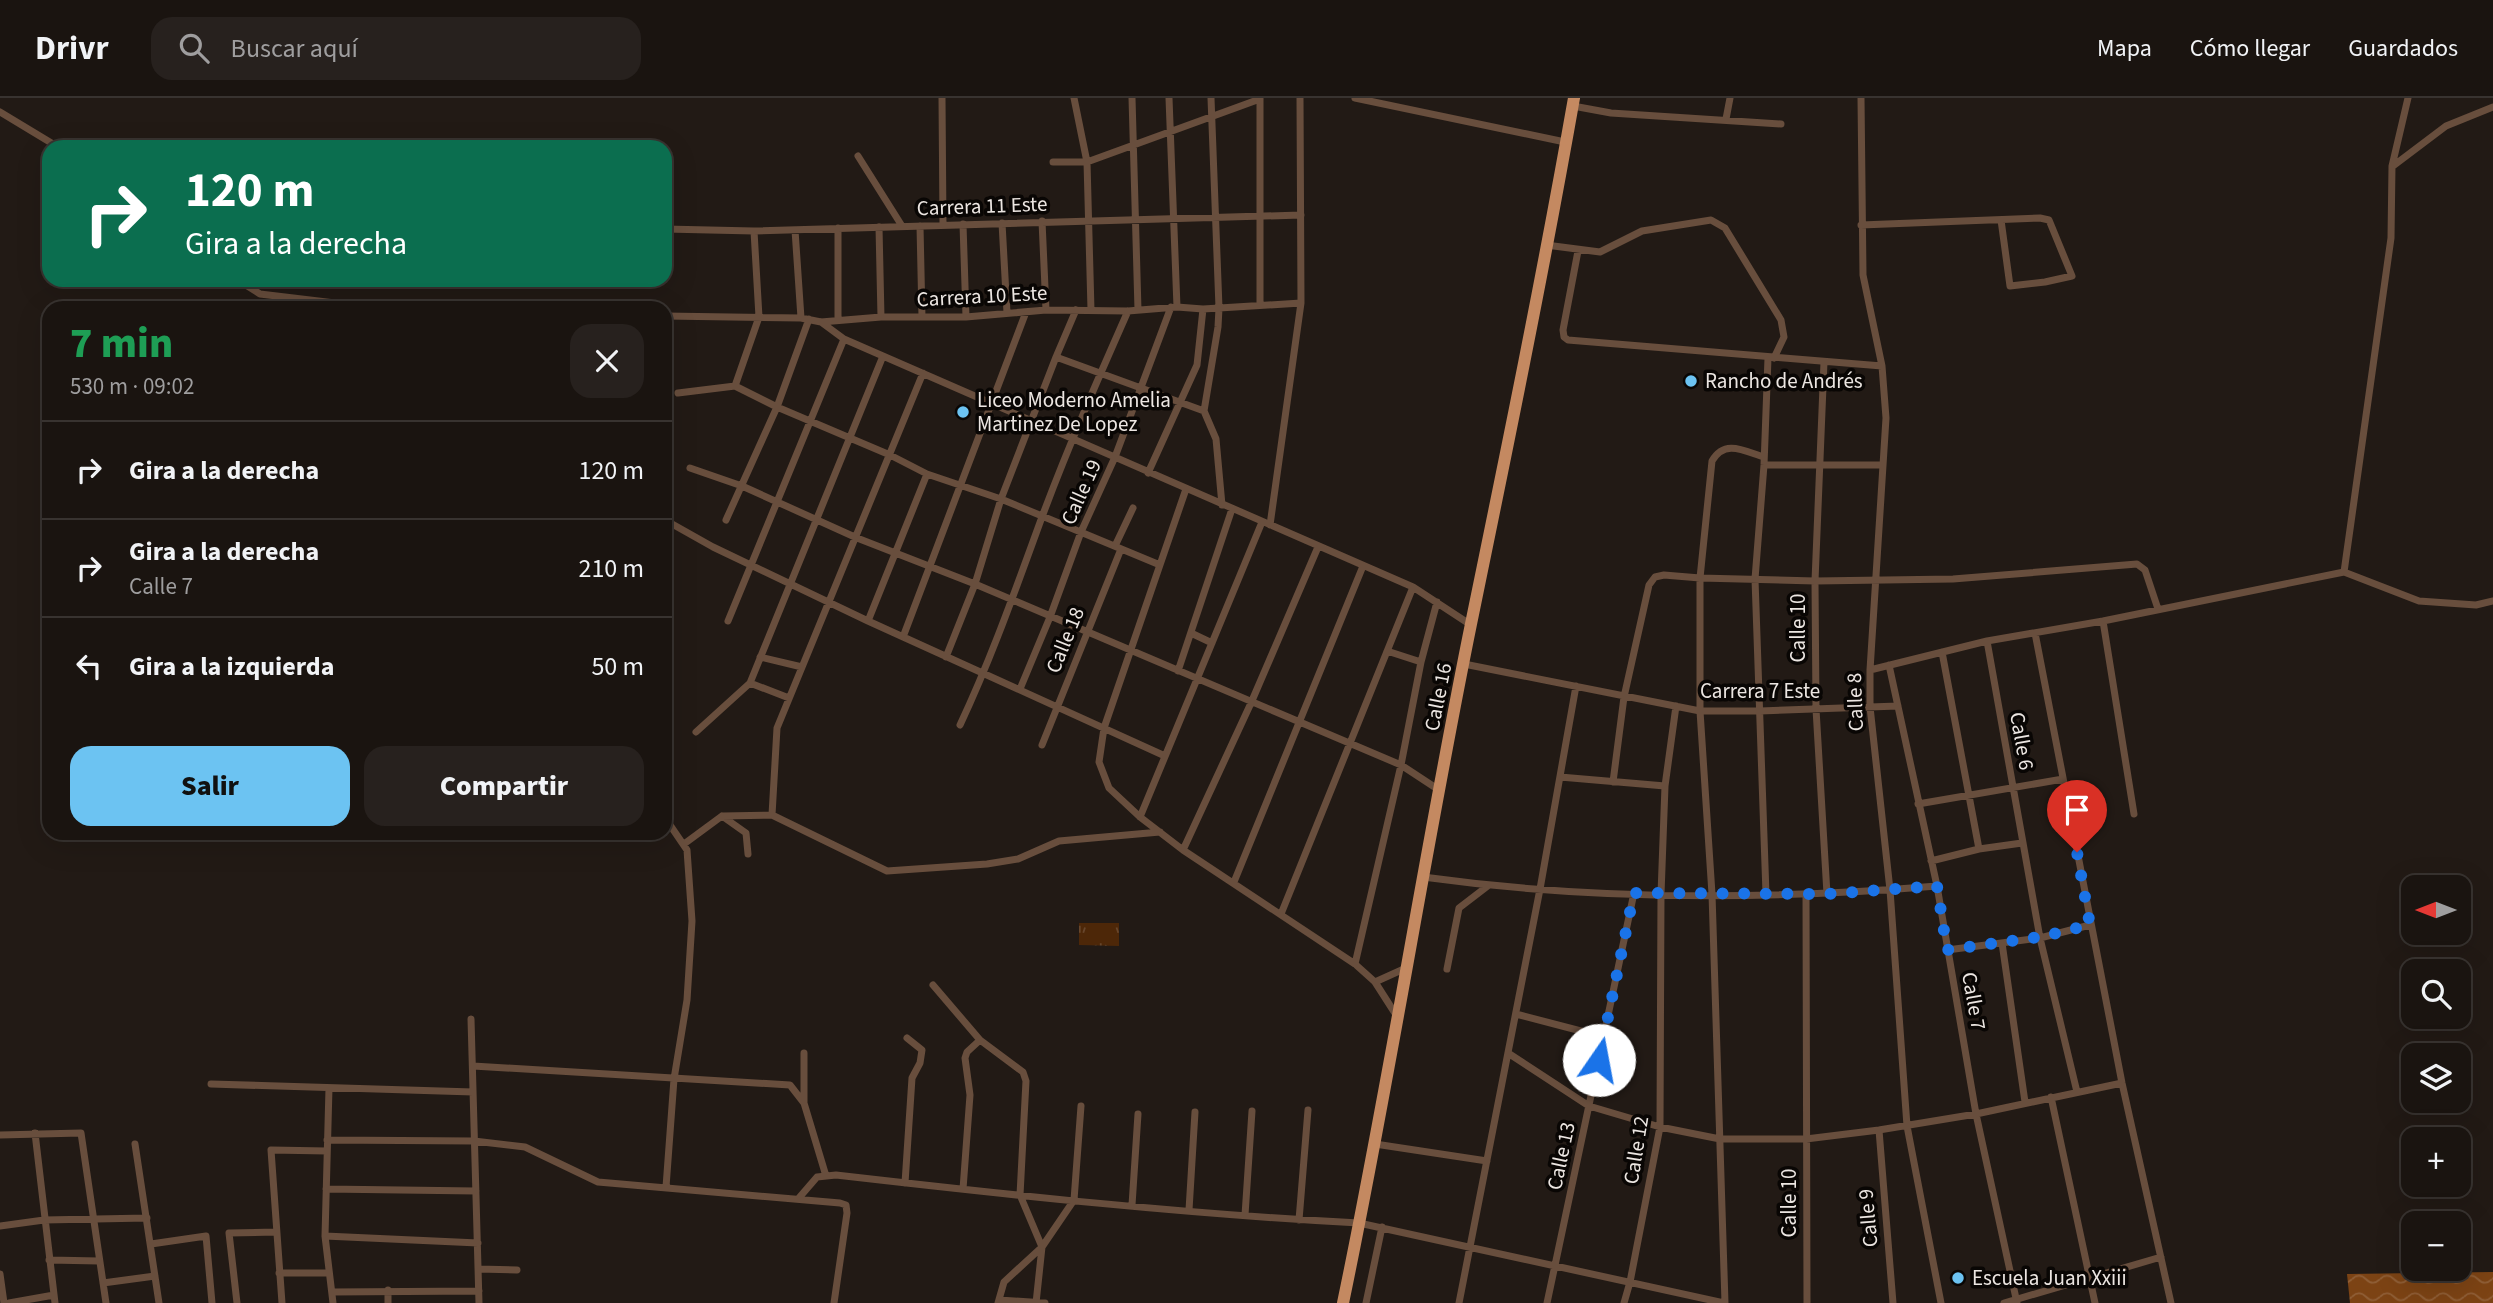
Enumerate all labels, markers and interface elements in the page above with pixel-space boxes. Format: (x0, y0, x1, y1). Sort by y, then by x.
search box (151, 17, 641, 80)
text: Drivr (35, 25, 109, 72)
icon: search (175, 29, 213, 67)
text: Buscar aquí (231, 30, 358, 67)
text: Mapa (2097, 31, 2152, 66)
text: Cómo llegar (2190, 31, 2310, 66)
text: Guardados (2348, 31, 2458, 66)
text: 120 m (185, 156, 314, 226)
icon: right (70, 168, 161, 259)
street label: Carrera 11 Este (916, 189, 1048, 223)
text: Gira a la derecha (185, 221, 407, 267)
street label: Carrera 10 Este (916, 278, 1048, 314)
text: 7 min (70, 314, 173, 374)
button: close (570, 324, 644, 398)
place label: Rancho de Andrés (1705, 366, 1863, 396)
text: 530 m · 09:02 (70, 370, 194, 403)
marker: Rancho de Andrés (1683, 373, 1699, 389)
place label: Liceo Moderno Amelia Martinez De Lopez (977, 385, 1171, 439)
marker: Liceo Moderno Amelia Martinez De Lopez (955, 404, 971, 420)
icon: right (70, 451, 108, 489)
text: Gira a la derecha (129, 452, 319, 489)
text: 120 m (578, 452, 644, 489)
street label: Calle 19 (1053, 454, 1109, 530)
text: Gira a la derecha (129, 533, 319, 570)
icon: right (70, 549, 108, 587)
text: 210 m (578, 550, 644, 587)
text: Calle 7 (129, 570, 193, 603)
street label: Calle 10 (1783, 594, 1813, 662)
street label: Calle 18 (1038, 602, 1092, 678)
icon: left (70, 647, 108, 685)
text: Gira a la izquierda (129, 648, 334, 685)
text: 50 m (591, 648, 644, 685)
street label: Calle 16 (1417, 660, 1459, 734)
street label: Calle 8 (1839, 672, 1871, 732)
street label: Carrera 7 Este (1700, 676, 1820, 706)
street label: Calle 6 (2002, 710, 2042, 772)
button: Salir (70, 746, 350, 826)
button: Compartir (364, 746, 644, 826)
pin (2047, 780, 2107, 852)
icon: arrive (2058, 791, 2096, 829)
north arrow (2401, 875, 2471, 945)
map controls (2401, 875, 2471, 1281)
button: search (2401, 959, 2471, 1029)
street label: Calle 7 (1954, 970, 1994, 1032)
position arrow (1562, 1023, 1636, 1097)
button: layers (2401, 1043, 2471, 1113)
street label: Calle 12 (1616, 1114, 1656, 1186)
street label: Calle 13 (1539, 1119, 1583, 1193)
button: + (2401, 1127, 2471, 1197)
street label: Calle 10 (1774, 1169, 1804, 1237)
street label: Calle 9 (1851, 1188, 1885, 1248)
button: − (2401, 1211, 2471, 1281)
place label: Escuela Juan Xxiii (1972, 1263, 2127, 1293)
marker: Escuela Juan Xxiii (1950, 1270, 1966, 1286)

